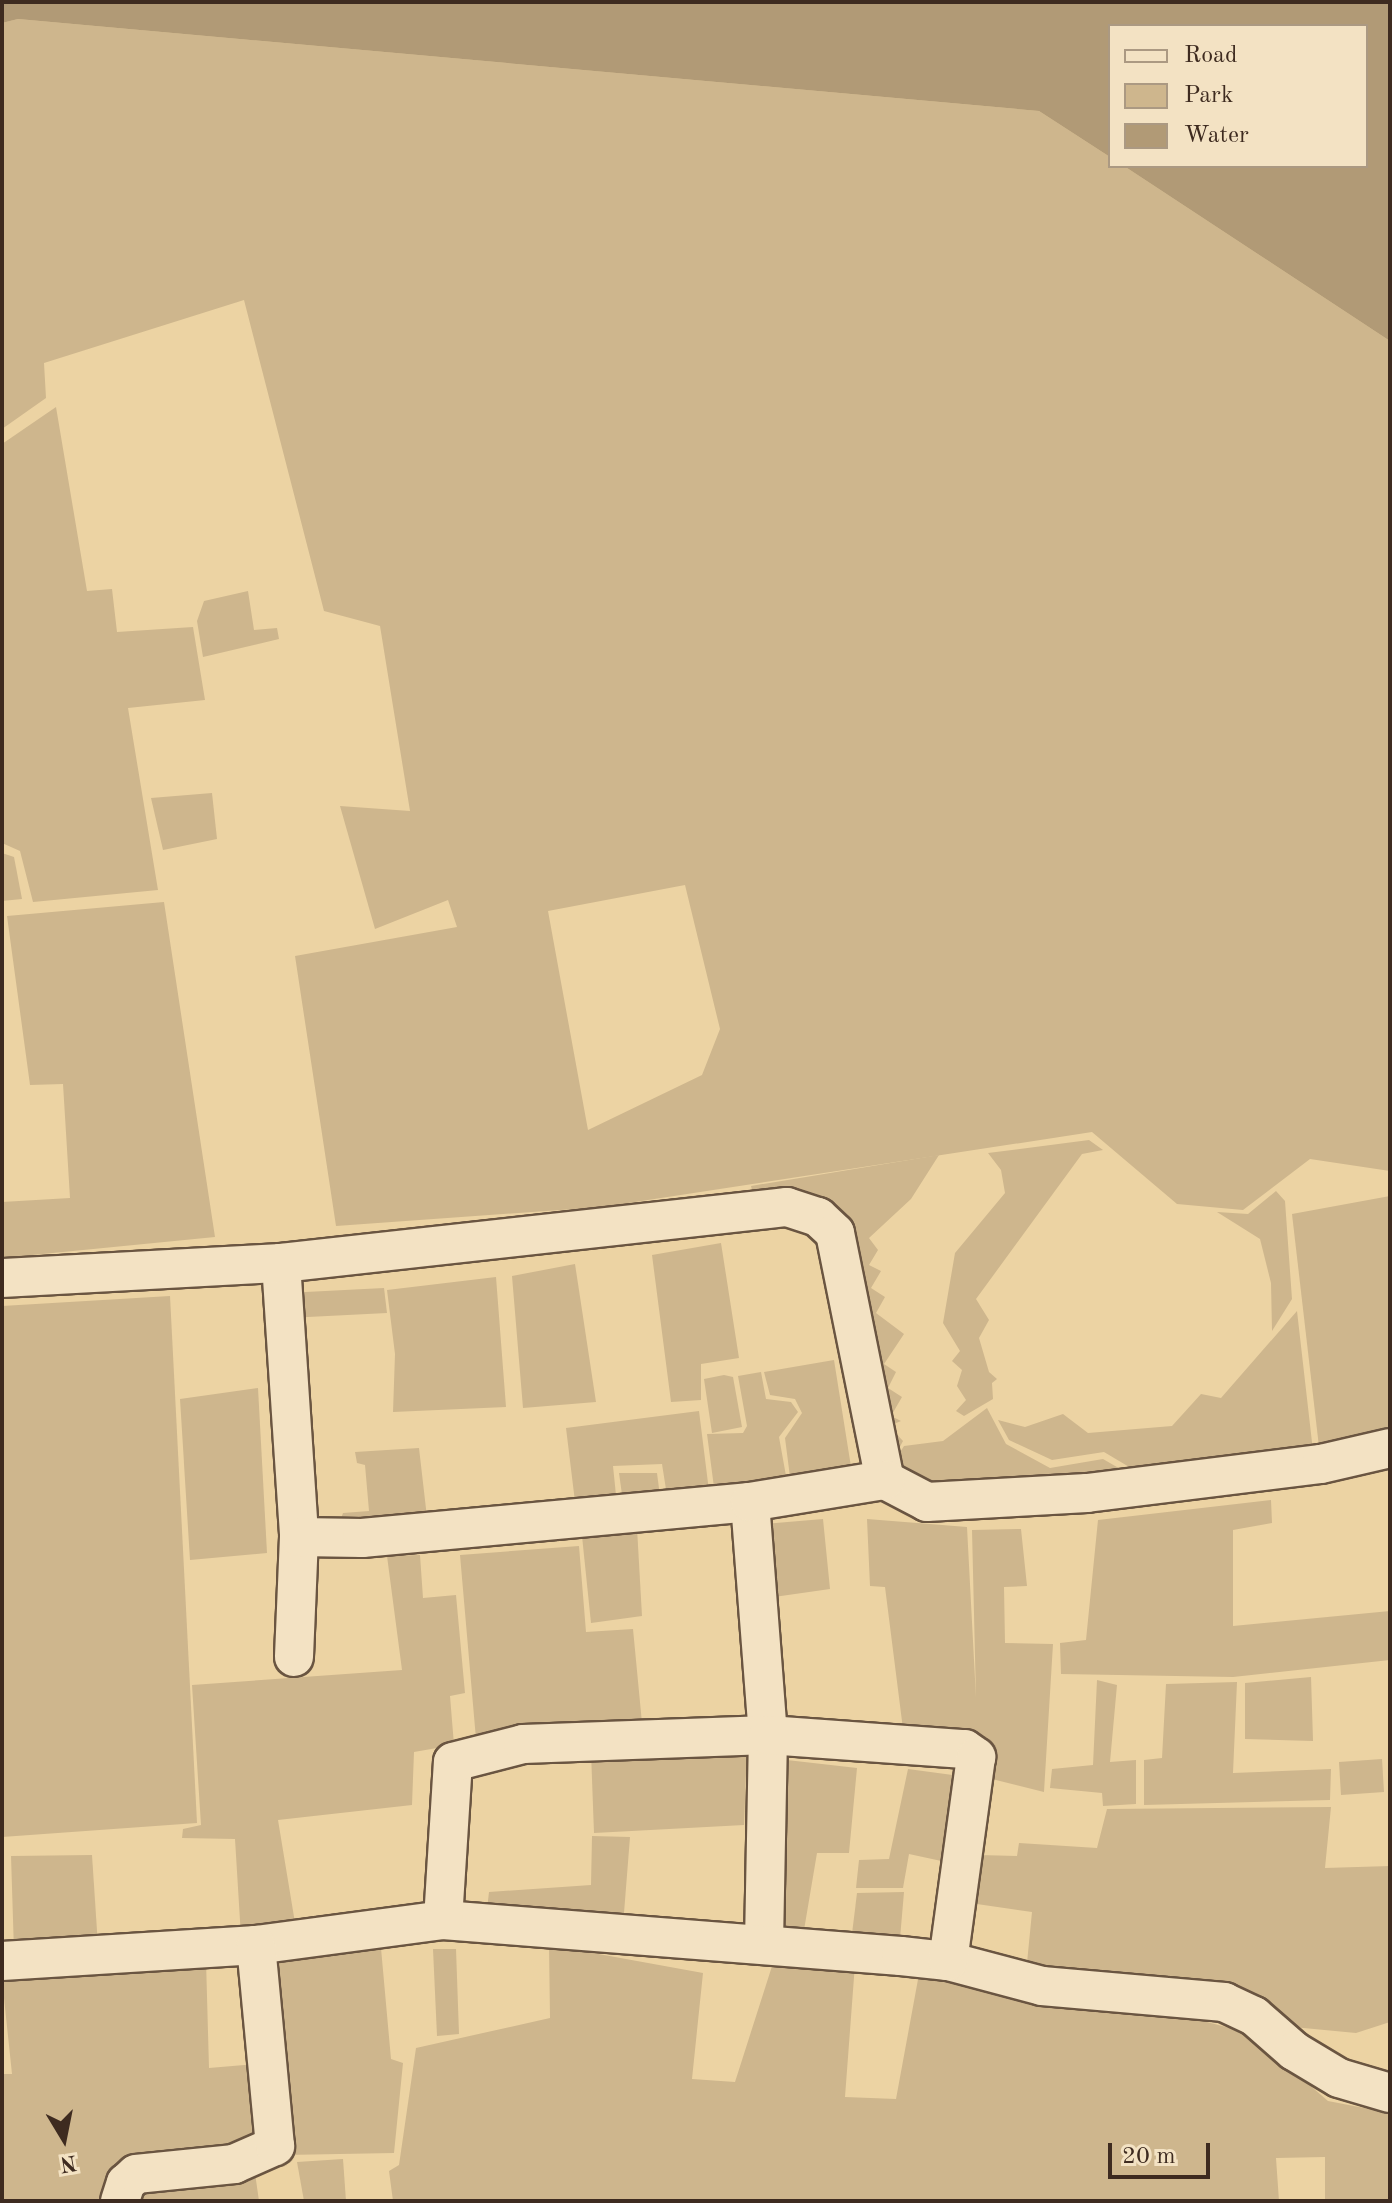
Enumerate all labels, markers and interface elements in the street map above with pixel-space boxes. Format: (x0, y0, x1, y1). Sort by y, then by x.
legend (1108, 24, 1368, 168)
text: Road (1184, 44, 1237, 68)
text: Park (1184, 84, 1233, 108)
text: Water (1184, 124, 1249, 148)
north arrow (24, 2099, 104, 2179)
scale bar (1112, 2127, 1214, 2177)
text: 20 m (1122, 2145, 1176, 2169)
text: N (58, 2150, 78, 2175)

